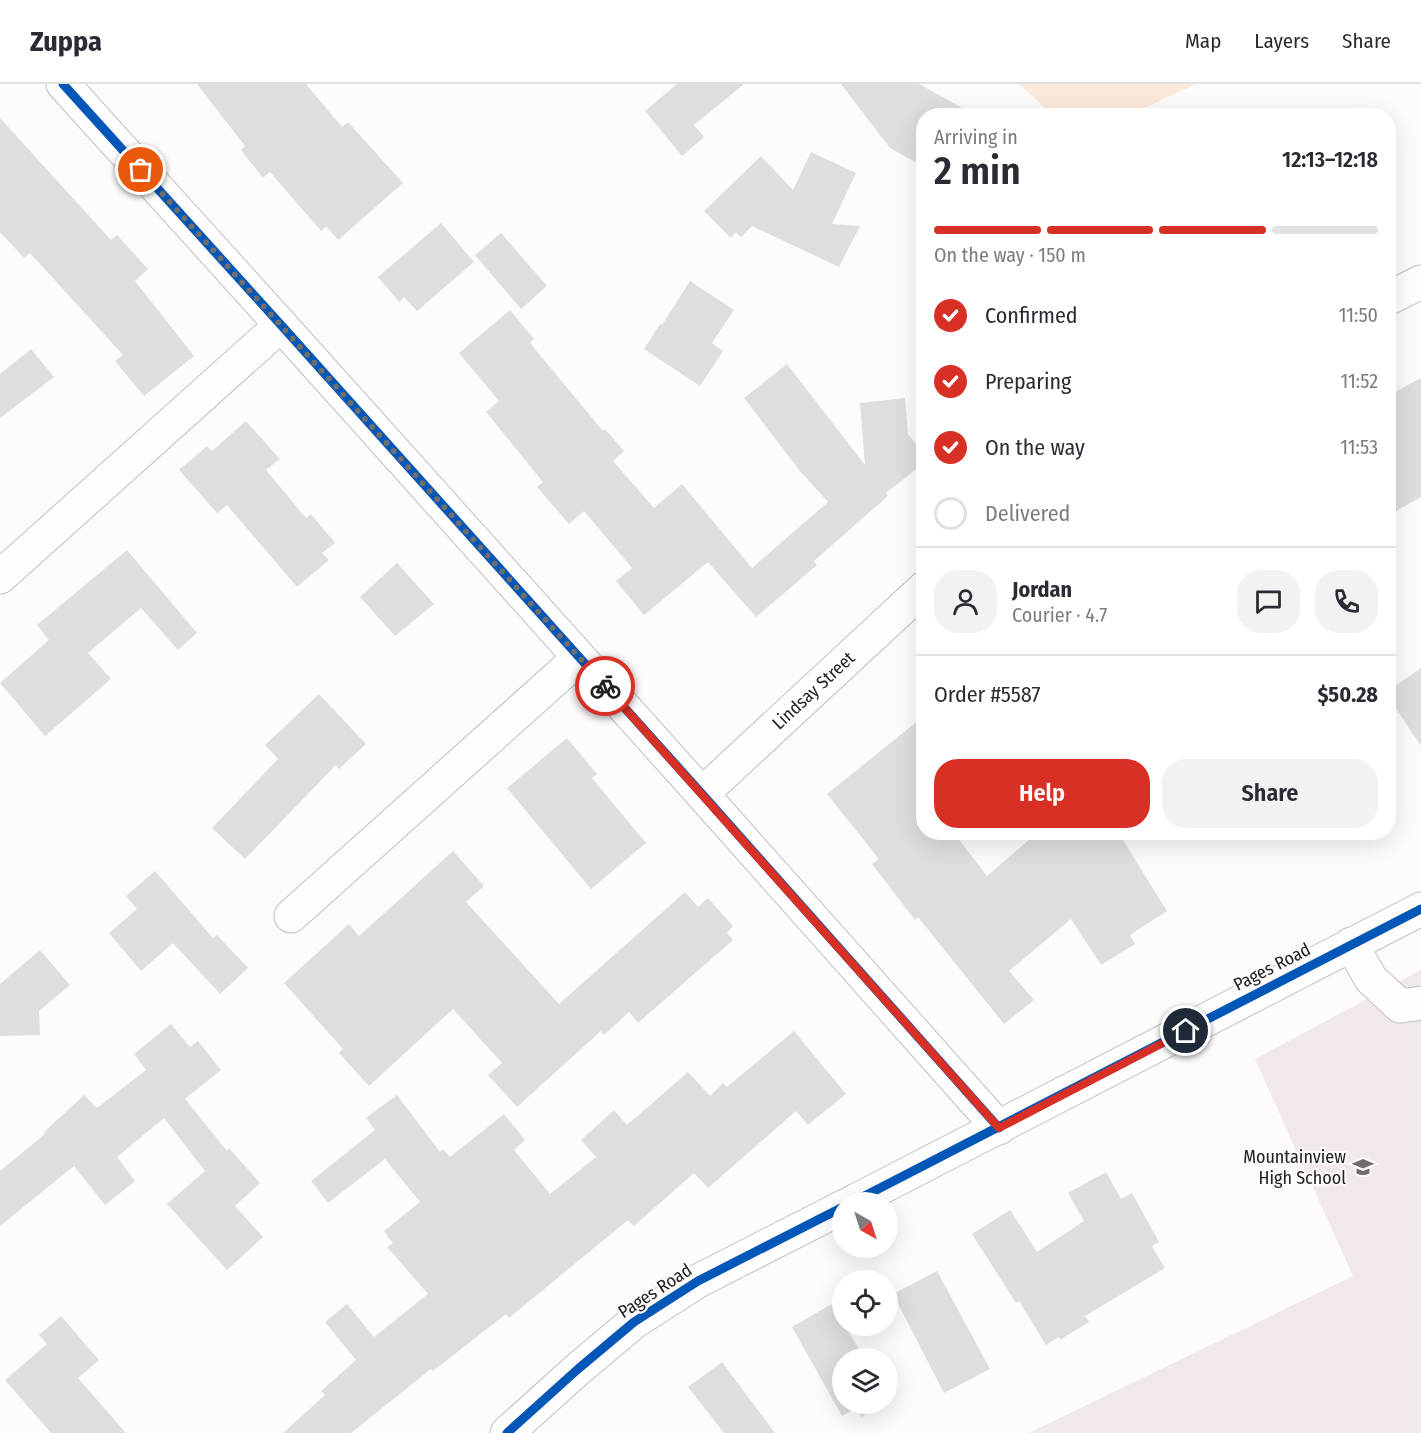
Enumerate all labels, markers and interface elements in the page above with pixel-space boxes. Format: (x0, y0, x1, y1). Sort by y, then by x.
text: Zuppa (30, 25, 102, 58)
text: Map (1185, 28, 1221, 54)
text: Layers (1254, 28, 1309, 54)
text: Share (1342, 28, 1391, 54)
text: Arriving in (934, 125, 1018, 149)
pin (115, 144, 166, 195)
text: 12:13–12:18 (1282, 146, 1378, 173)
text: 2 min (934, 148, 1021, 194)
icon: bag (124, 153, 157, 186)
text: On the way · 150 m (934, 243, 1086, 267)
icon: check (934, 299, 967, 332)
text: Confirmed (985, 302, 1078, 329)
text: 11:50 (1339, 303, 1378, 327)
icon: check (934, 365, 967, 398)
text: Preparing (985, 368, 1071, 395)
text: 11:52 (1341, 369, 1378, 393)
icon: check (934, 431, 967, 464)
text: On the way (985, 434, 1085, 461)
text: 11:53 (1340, 435, 1378, 459)
text: Delivered (985, 500, 1070, 527)
button: person (934, 570, 997, 633)
button: chat (1237, 570, 1300, 633)
button: phone (1315, 570, 1378, 633)
text: Jordan (1012, 576, 1072, 603)
text: Courier · 4.7 (1012, 603, 1107, 627)
street label: Lindsay Street (768, 647, 859, 734)
courier (575, 656, 635, 716)
icon: bike (589, 670, 622, 703)
text: Order #5587 (934, 681, 1040, 708)
text: $50.28 (1317, 681, 1378, 708)
button: Help (934, 759, 1150, 828)
button: Share (1162, 759, 1378, 828)
street label: Pages Road (1230, 938, 1314, 996)
pin (1160, 1005, 1211, 1056)
icon: home (1169, 1014, 1202, 1047)
place label: Mountainview High School (1243, 1146, 1346, 1189)
school or university icon: Mountainview High School (1351, 1155, 1375, 1179)
north arrow (832, 1192, 898, 1258)
map controls (832, 1192, 898, 1414)
street label: Pages Road (614, 1259, 696, 1323)
button: locate (832, 1270, 898, 1336)
button: layers (832, 1348, 898, 1414)

